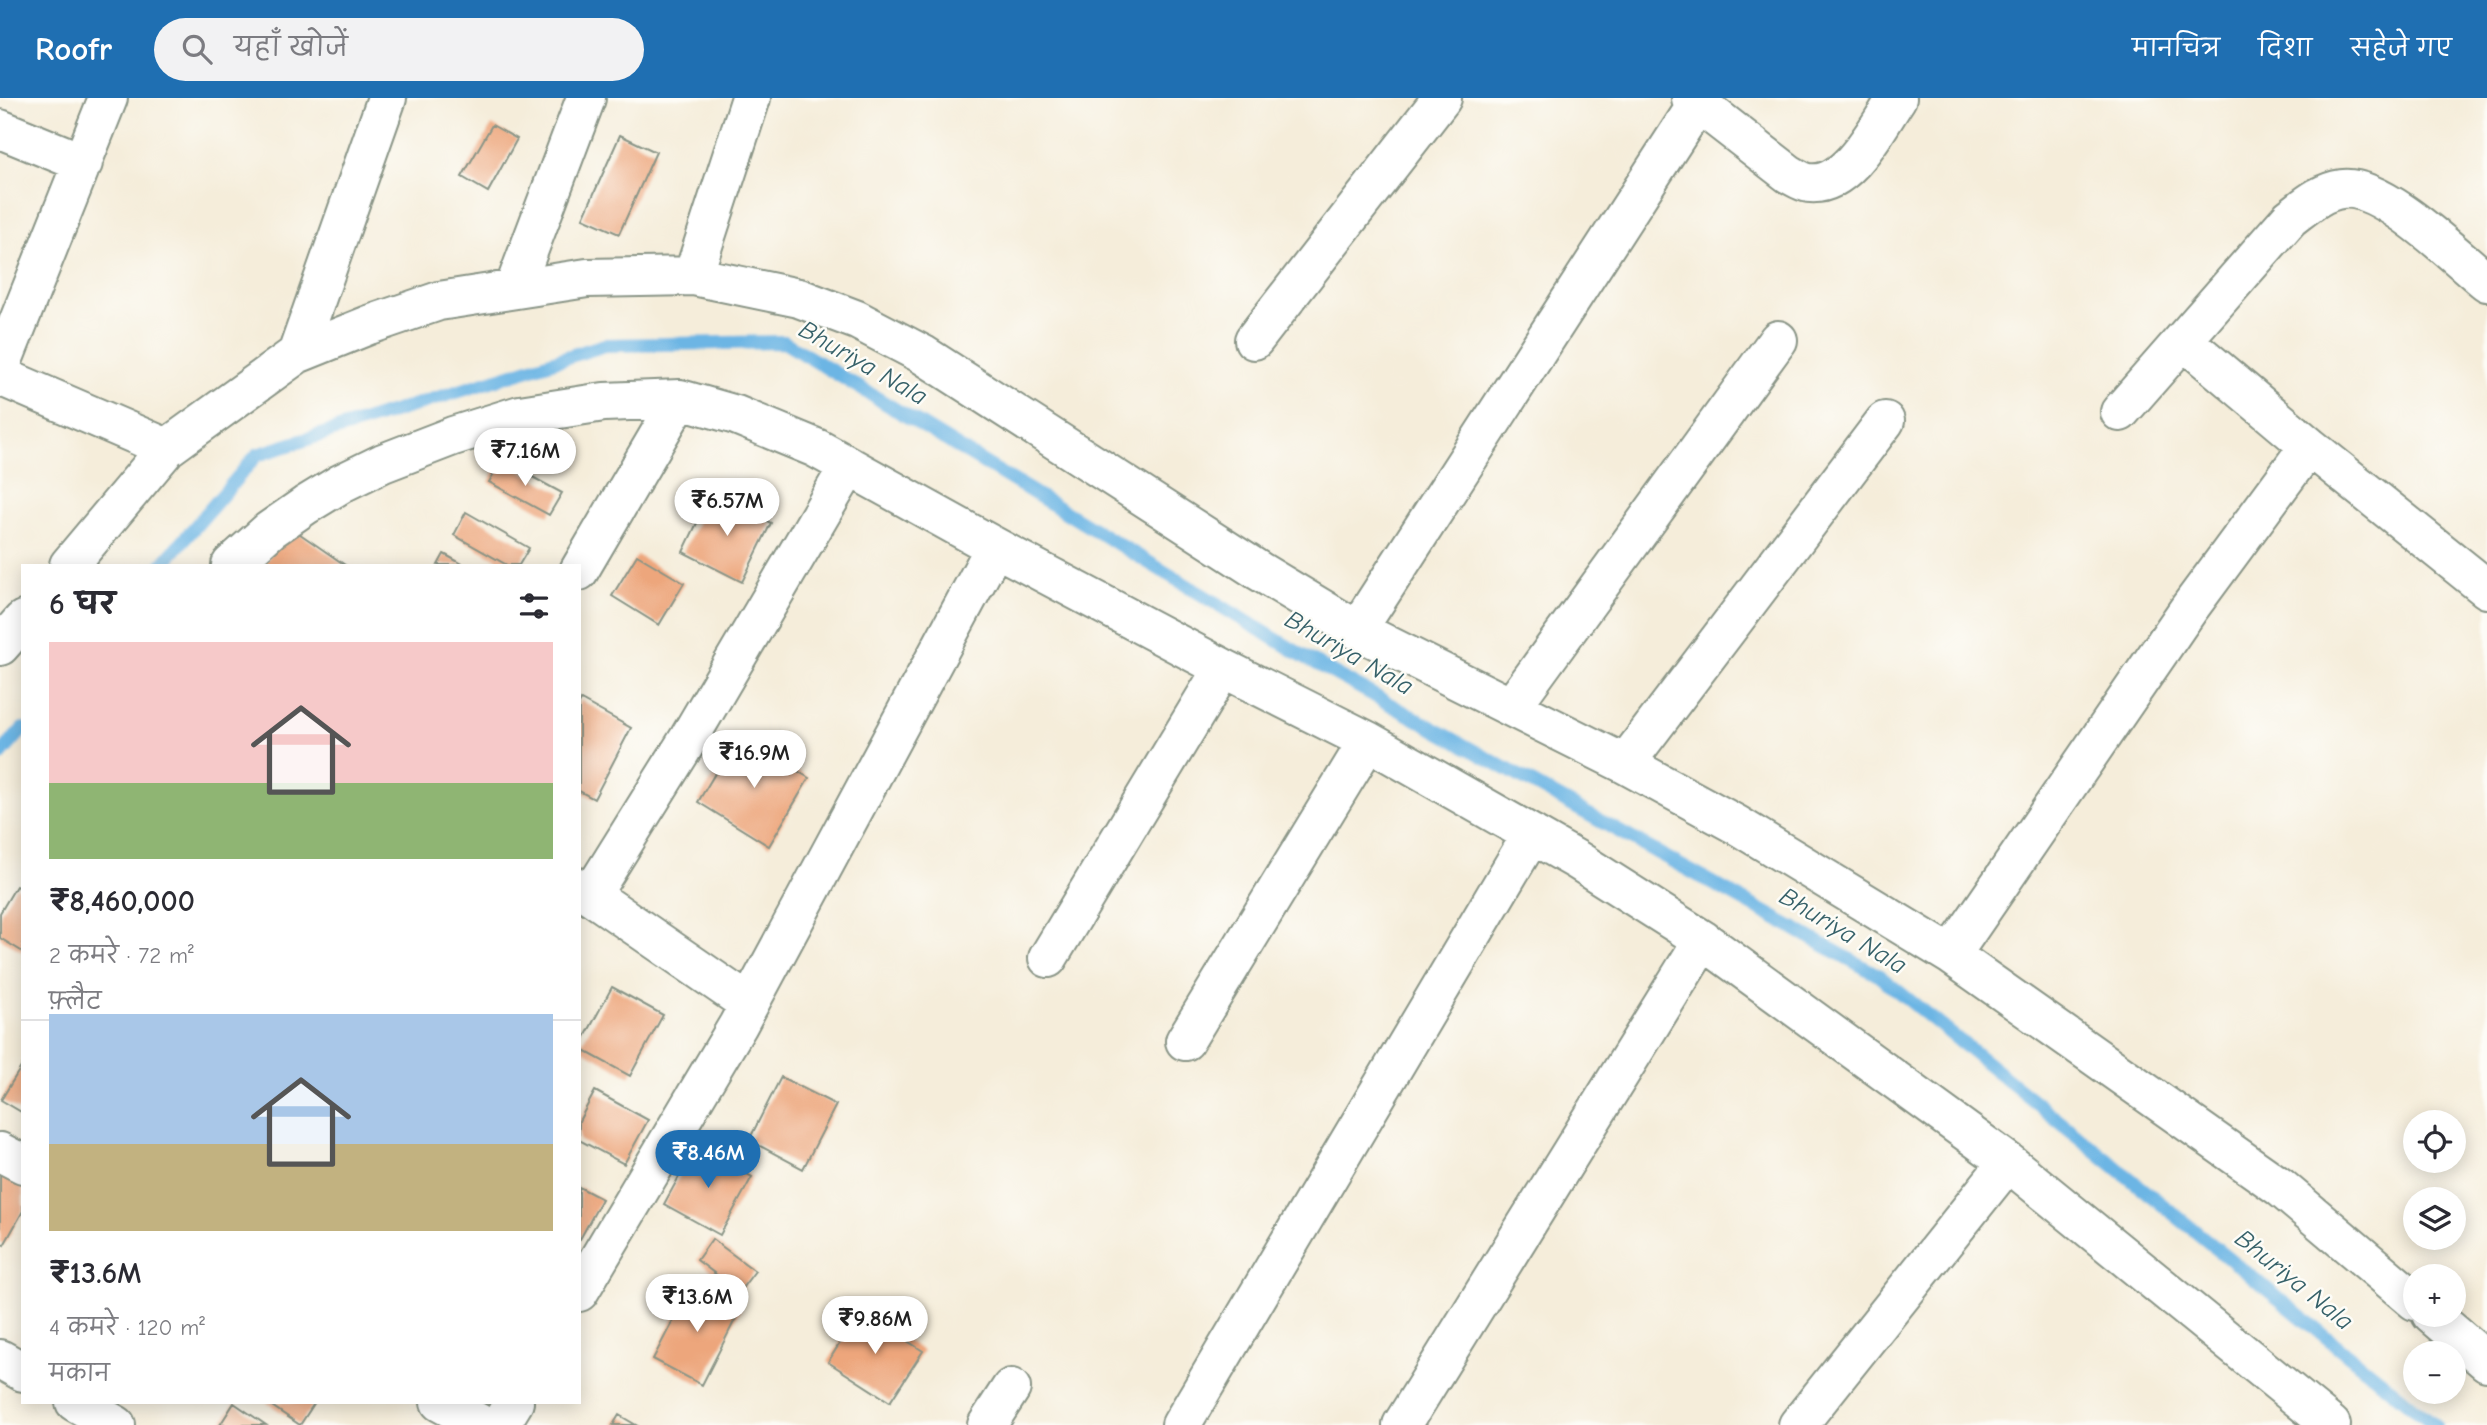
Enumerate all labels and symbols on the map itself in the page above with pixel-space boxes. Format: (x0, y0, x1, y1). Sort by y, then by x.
water label: Bhuriya Nala (794, 314, 932, 412)
pin: ₹7.16M (468, 428, 582, 488)
pin: ₹6.57M (670, 478, 784, 538)
water label: Bhuriya Nala (1280, 604, 1418, 702)
pin: ₹16.9M (697, 730, 811, 790)
water label: Bhuriya Nala (1774, 881, 1912, 981)
pin: ₹8.46M (651, 1130, 765, 1190)
water label: Bhuriya Nala (2229, 1223, 2359, 1337)
pin: ₹13.6M (640, 1274, 754, 1334)
pin: ₹9.86M (818, 1296, 932, 1356)

